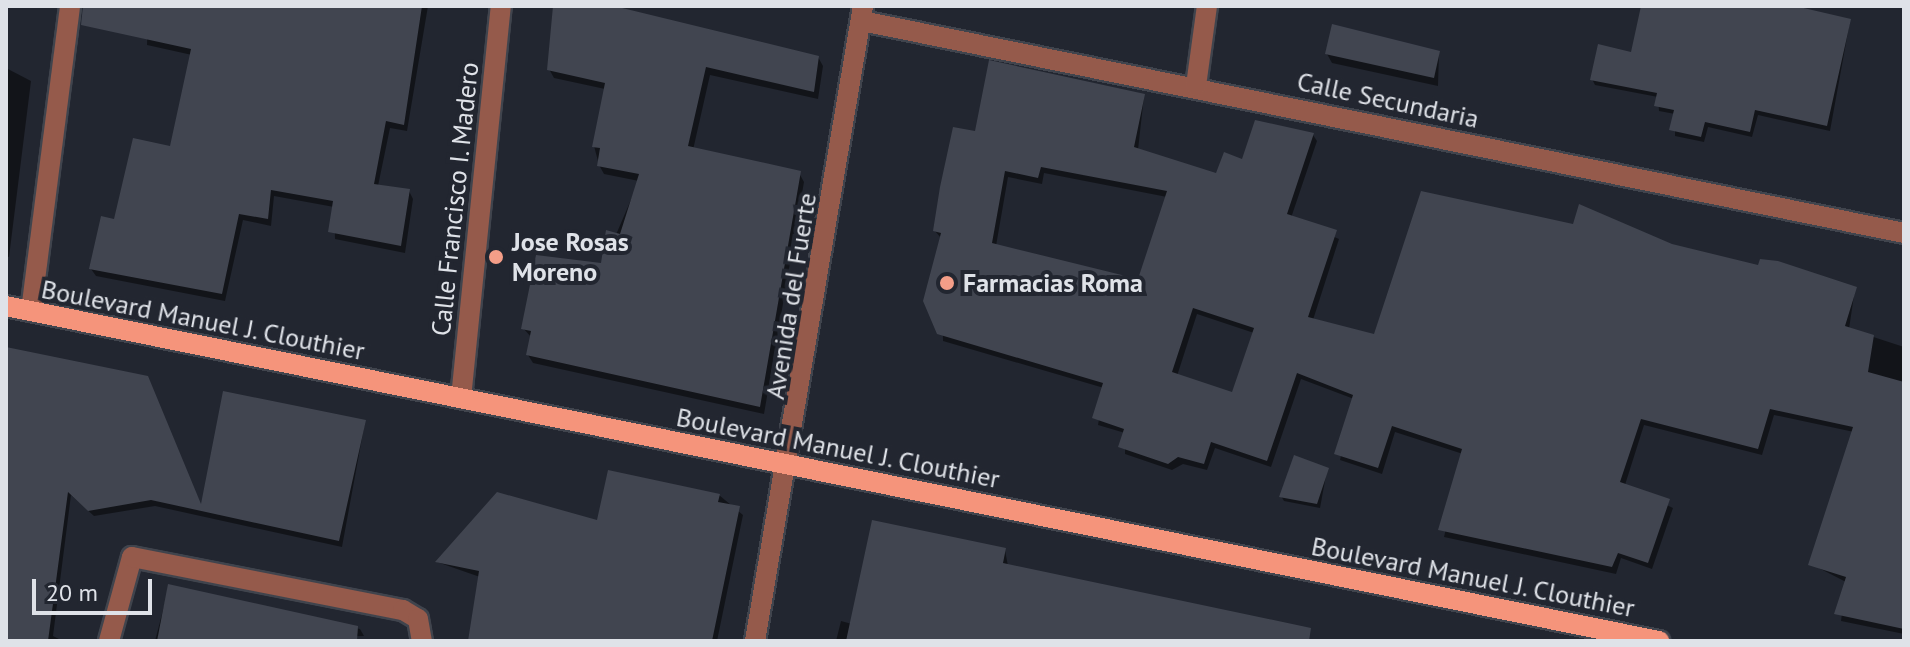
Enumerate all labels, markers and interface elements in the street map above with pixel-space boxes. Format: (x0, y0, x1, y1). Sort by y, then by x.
street label: Calle Francisco I. Madero (425, 60, 485, 338)
street label: Calle Secundaria (1294, 66, 1482, 134)
street label: Avenida del Fuerte (759, 191, 823, 401)
place label: Jose Rosas Moreno (512, 226, 629, 288)
marker: Jose Rosas Moreno (487, 248, 505, 266)
place label: Farmacias Roma (963, 267, 1143, 299)
street label: Boulevard Manuel J. Clouthier (38, 273, 368, 367)
marker: Farmacias Roma (938, 274, 956, 292)
street label: Boulevard Manuel J. Clouthier (673, 401, 1003, 495)
street label: Boulevard Manuel J. Clouthier (1308, 530, 1638, 624)
scale bar (36, 563, 156, 613)
text: 20 m (46, 577, 98, 608)

